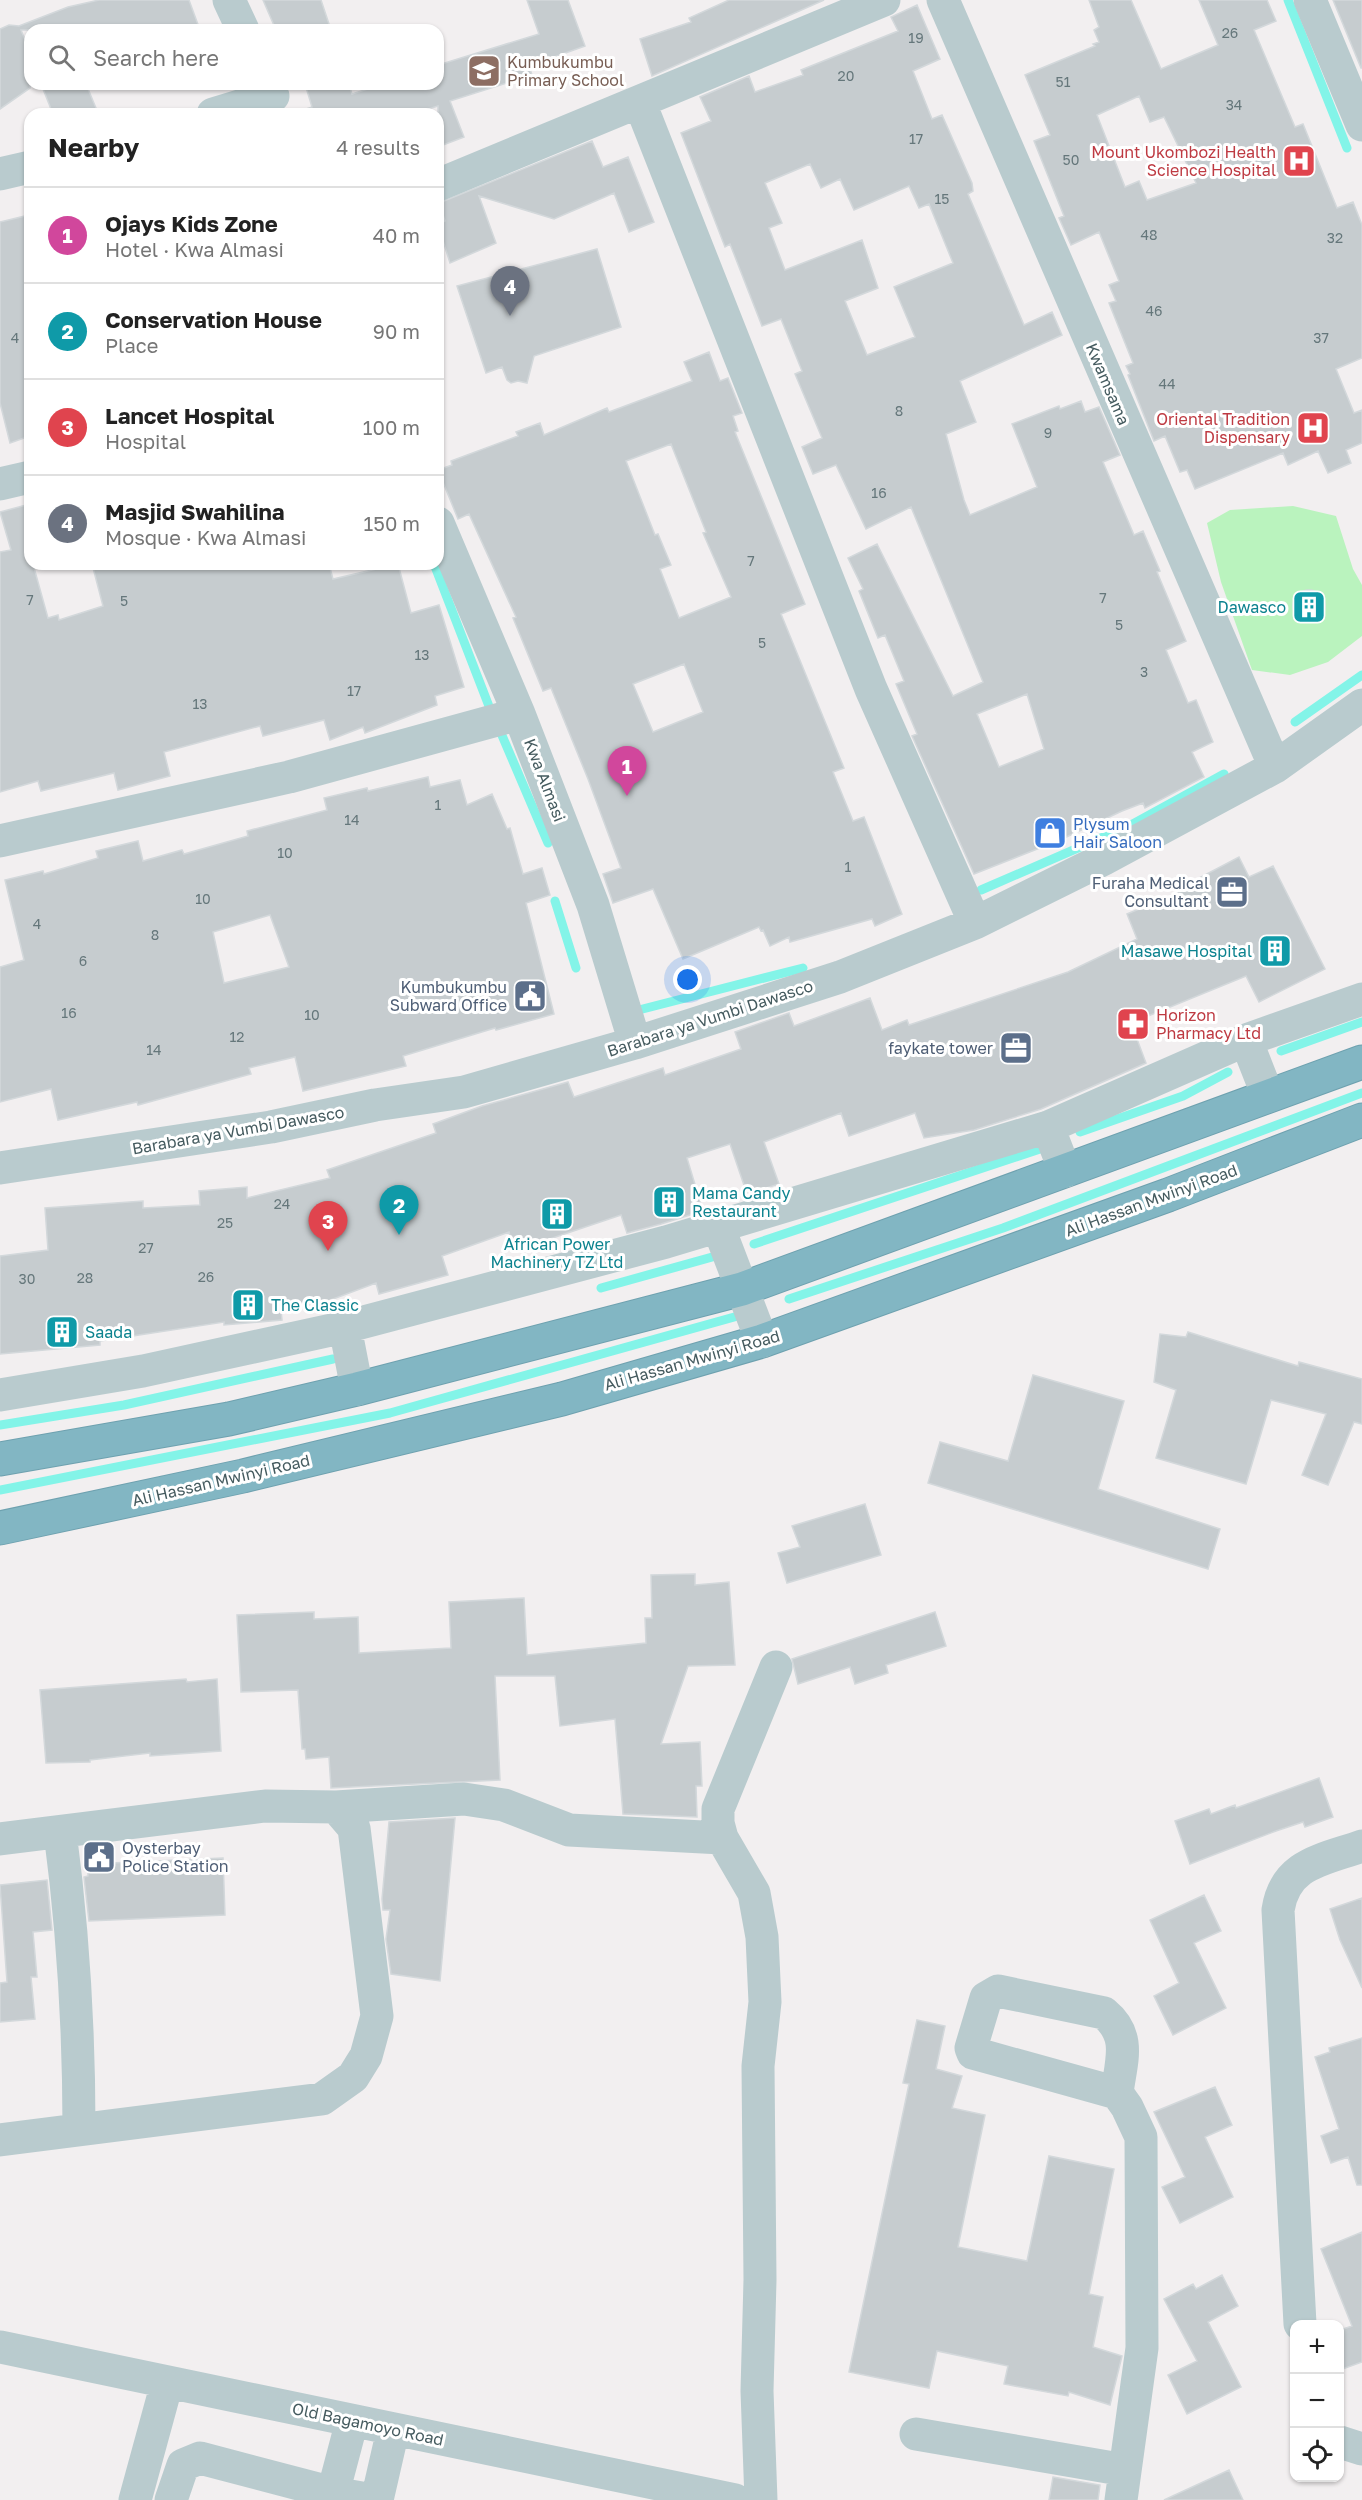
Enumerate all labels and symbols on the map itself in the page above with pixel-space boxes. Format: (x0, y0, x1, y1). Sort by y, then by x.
house number: 26 (1222, 24, 1238, 41)
house number: 19 (908, 29, 924, 46)
place label: Kumbukumbu Primary School (507, 52, 624, 90)
school or university icon: Kumbukumbu Primary School (466, 53, 502, 89)
house number: 20 (838, 67, 854, 84)
house number: 51 (1056, 73, 1071, 90)
house number: 34 (1226, 96, 1242, 113)
house number: 17 (909, 130, 923, 147)
place label: Mount Ukombozi Health Science Hospital (1091, 142, 1276, 180)
hospital icon: Mount Ukombozi Health Science Hospital (1281, 143, 1317, 179)
house number: 50 (1063, 151, 1079, 168)
house number: 15 (935, 190, 949, 207)
house number: 48 (1140, 226, 1158, 243)
house number: 32 (1327, 229, 1343, 246)
pin: 4 (490, 266, 530, 316)
house number: 46 (1145, 302, 1163, 319)
house number: 4 (11, 329, 19, 346)
house number: 37 (1313, 329, 1329, 346)
street label: Kwamsama (1082, 340, 1134, 428)
house number: 44 (1158, 375, 1176, 392)
house number: 8 (895, 402, 903, 419)
place label: Oriental Tradition Dispensary (1156, 409, 1290, 447)
hospital icon: Oriental Tradition Dispensary (1295, 410, 1331, 446)
house number: 9 (1044, 424, 1052, 441)
house number: 16 (871, 484, 887, 501)
house number: 7 (747, 552, 755, 569)
house number: 7 (1099, 589, 1107, 606)
building icon: Dawasco (1291, 589, 1327, 625)
house number: 7 (26, 591, 34, 608)
house number: 5 (120, 592, 128, 609)
place label: Dawasco (1217, 597, 1286, 617)
house number: 5 (1115, 616, 1123, 633)
house number: 5 (758, 634, 766, 651)
house number: 13 (415, 646, 429, 663)
house number: 3 (1140, 663, 1148, 680)
house number: 17 (347, 682, 361, 699)
house number: 13 (193, 695, 207, 712)
street label: Kwa Almasi (520, 735, 570, 825)
pin: 1 (608, 746, 646, 796)
house number: 1 (435, 796, 442, 813)
house number: 14 (344, 811, 360, 828)
place label: Plysum Hair Saloon (1073, 814, 1162, 852)
shop icon: Plysum Hair Saloon (1032, 815, 1068, 851)
house number: 10 (277, 844, 293, 861)
house number: 1 (845, 858, 852, 875)
place label: Furaha Medical Consultant (1092, 873, 1209, 911)
office icon: Furaha Medical Consultant (1214, 874, 1250, 910)
house number: 10 (195, 890, 211, 907)
house number: 4 (33, 915, 41, 932)
house number: 8 (151, 926, 159, 943)
building icon: Masawe Hospital (1257, 933, 1293, 969)
place label: Masawe Hospital (1121, 941, 1252, 961)
house number: 6 (79, 952, 87, 969)
your location (673, 965, 702, 994)
street label: Barabara ya Vumbi Dawasco (605, 975, 815, 1061)
place label: Kumbukumbu Subward Office (390, 977, 507, 1015)
public building icon: Kumbukumbu Subward Office (512, 978, 548, 1014)
house number: 16 (61, 1004, 77, 1021)
place label: Horizon Pharmacy Ltd (1156, 1005, 1261, 1043)
house number: 10 (304, 1006, 320, 1023)
pharmacy icon: Horizon Pharmacy Ltd (1115, 1006, 1151, 1042)
house number: 12 (230, 1028, 244, 1045)
office icon: faykate tower (998, 1030, 1034, 1066)
place label: faykate tower (888, 1038, 993, 1058)
house number: 14 (146, 1041, 162, 1058)
street label: Barabara ya Vumbi Dawasco (130, 1101, 346, 1159)
street label: Ali Hassan Mwinyi Road (1062, 1160, 1240, 1240)
place label: Mama Candy Restaurant (692, 1183, 791, 1221)
building icon: Mama Candy Restaurant (651, 1184, 687, 1220)
pin: 2 (380, 1186, 418, 1235)
house number: 24 (274, 1195, 290, 1212)
building icon: African Power Machinery TZ Ltd (539, 1196, 575, 1232)
pin: 3 (308, 1202, 348, 1251)
house number: 25 (217, 1214, 233, 1231)
place label: African Power Machinery TZ Ltd (491, 1234, 623, 1272)
house number: 27 (138, 1239, 154, 1256)
house number: 26 (198, 1268, 214, 1285)
house number: 28 (77, 1269, 93, 1286)
house number: 30 (19, 1270, 35, 1287)
building icon: The Classic (230, 1287, 266, 1323)
place label: The Classic (271, 1295, 359, 1315)
building icon: Saada (44, 1314, 80, 1350)
place label: Saada (85, 1322, 132, 1342)
street label: Ali Hassan Mwinyi Road (602, 1325, 782, 1395)
street label: Ali Hassan Mwinyi Road (130, 1450, 312, 1510)
place label: Oysterbay Police Station (122, 1838, 229, 1876)
public building icon: Oysterbay Police Station (81, 1839, 117, 1875)
street label: Old Bagamoyo Road (291, 2398, 445, 2450)

